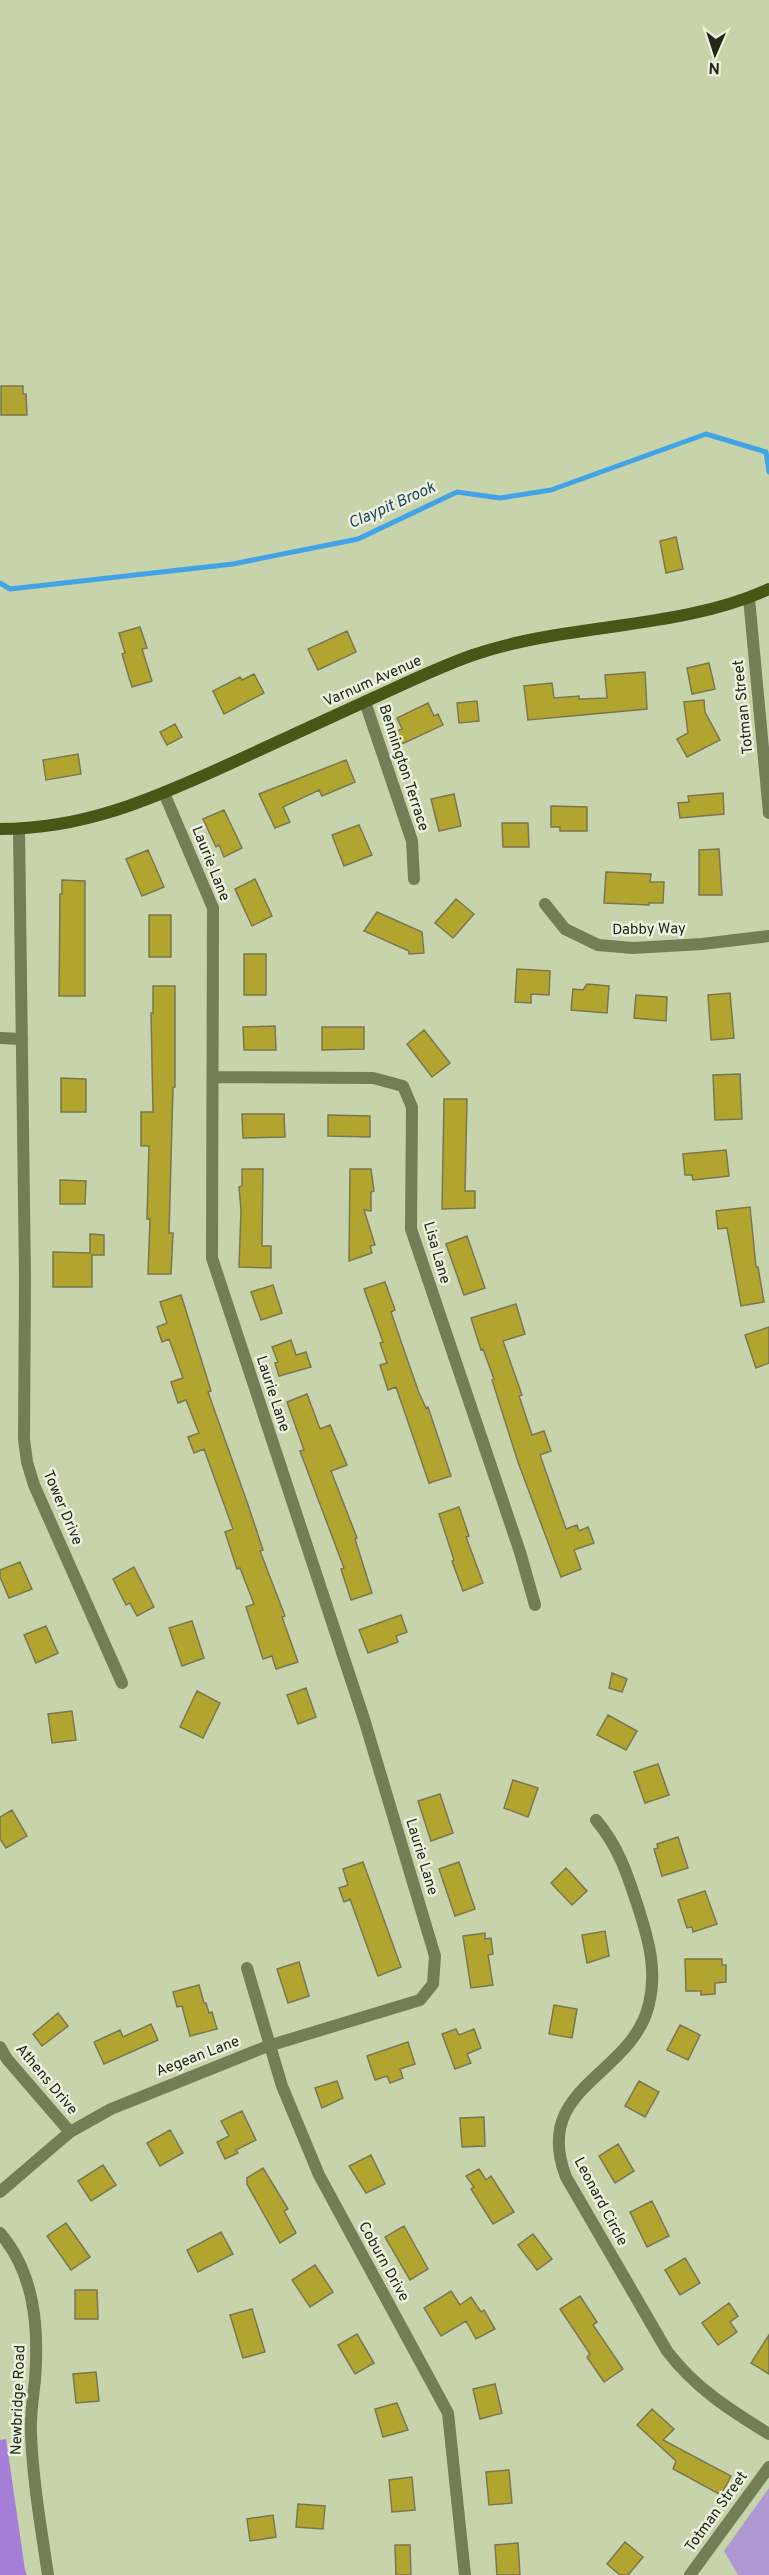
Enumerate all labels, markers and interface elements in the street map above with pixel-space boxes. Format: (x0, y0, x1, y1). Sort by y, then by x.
north arrow (685, 24, 745, 84)
text: N (708, 57, 721, 77)
water label: Claypit Brook (345, 478, 439, 534)
street label: Varnum Avenue (321, 652, 425, 712)
street label: Totman Street (730, 659, 758, 755)
street label: Bennington Terrace (374, 702, 432, 834)
street label: Laurie Lane (186, 824, 234, 904)
street label: Dabby Way (612, 920, 686, 940)
street label: Lisa Lane (418, 1220, 454, 1286)
street label: Laurie Lane (251, 1353, 293, 1435)
street label: Tower Drive (38, 1468, 86, 1548)
street label: Laurie Lane (400, 1816, 442, 1898)
street label: Aegean Lane (154, 2032, 242, 2082)
street label: Athens Drive (11, 2041, 81, 2119)
street label: Leonard Circle (569, 2154, 631, 2250)
street label: Coburn Drive (353, 2219, 413, 2305)
street label: Newbridge Road (8, 2345, 30, 2455)
street label: Totman Street (681, 2468, 753, 2556)

